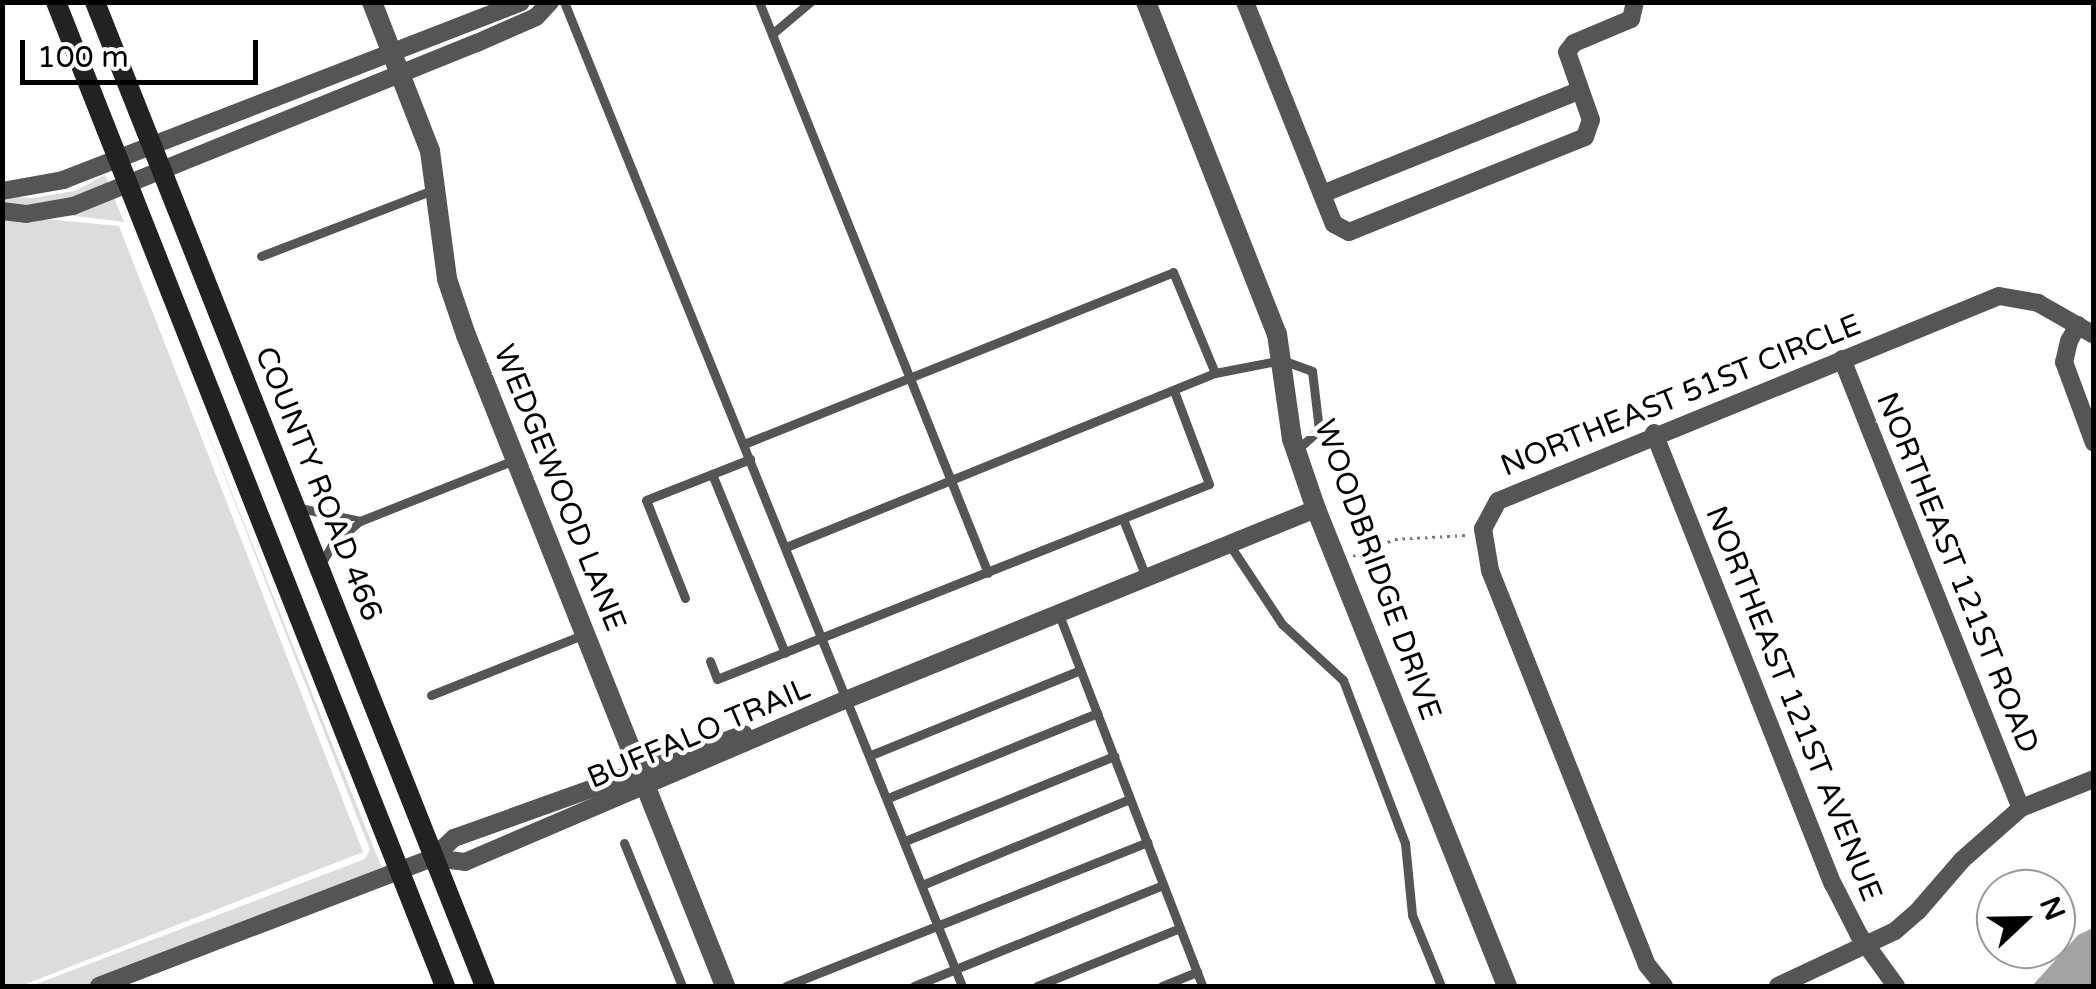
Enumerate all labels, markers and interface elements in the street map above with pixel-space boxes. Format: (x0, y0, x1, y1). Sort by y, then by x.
scale bar (25, 20, 262, 82)
text: 100 m (37, 39, 129, 76)
street label: NORTHEAST 51ST CIRCLE (1496, 307, 1866, 485)
street label: WEDGEWOOD LANE (485, 340, 633, 636)
street label: COUNTY ROAD 466 (247, 342, 389, 626)
street label: NORTHEAST 121ST ROAD (1868, 387, 2046, 759)
street label: WOODBRIDGE DRIVE (1306, 415, 1448, 725)
street label: NORTHEAST 121ST AVENUE (1697, 501, 1889, 907)
street label: BUFFALO TRAIL (582, 671, 816, 797)
north arrow (1976, 869, 2076, 969)
text: N (2032, 892, 2072, 925)

